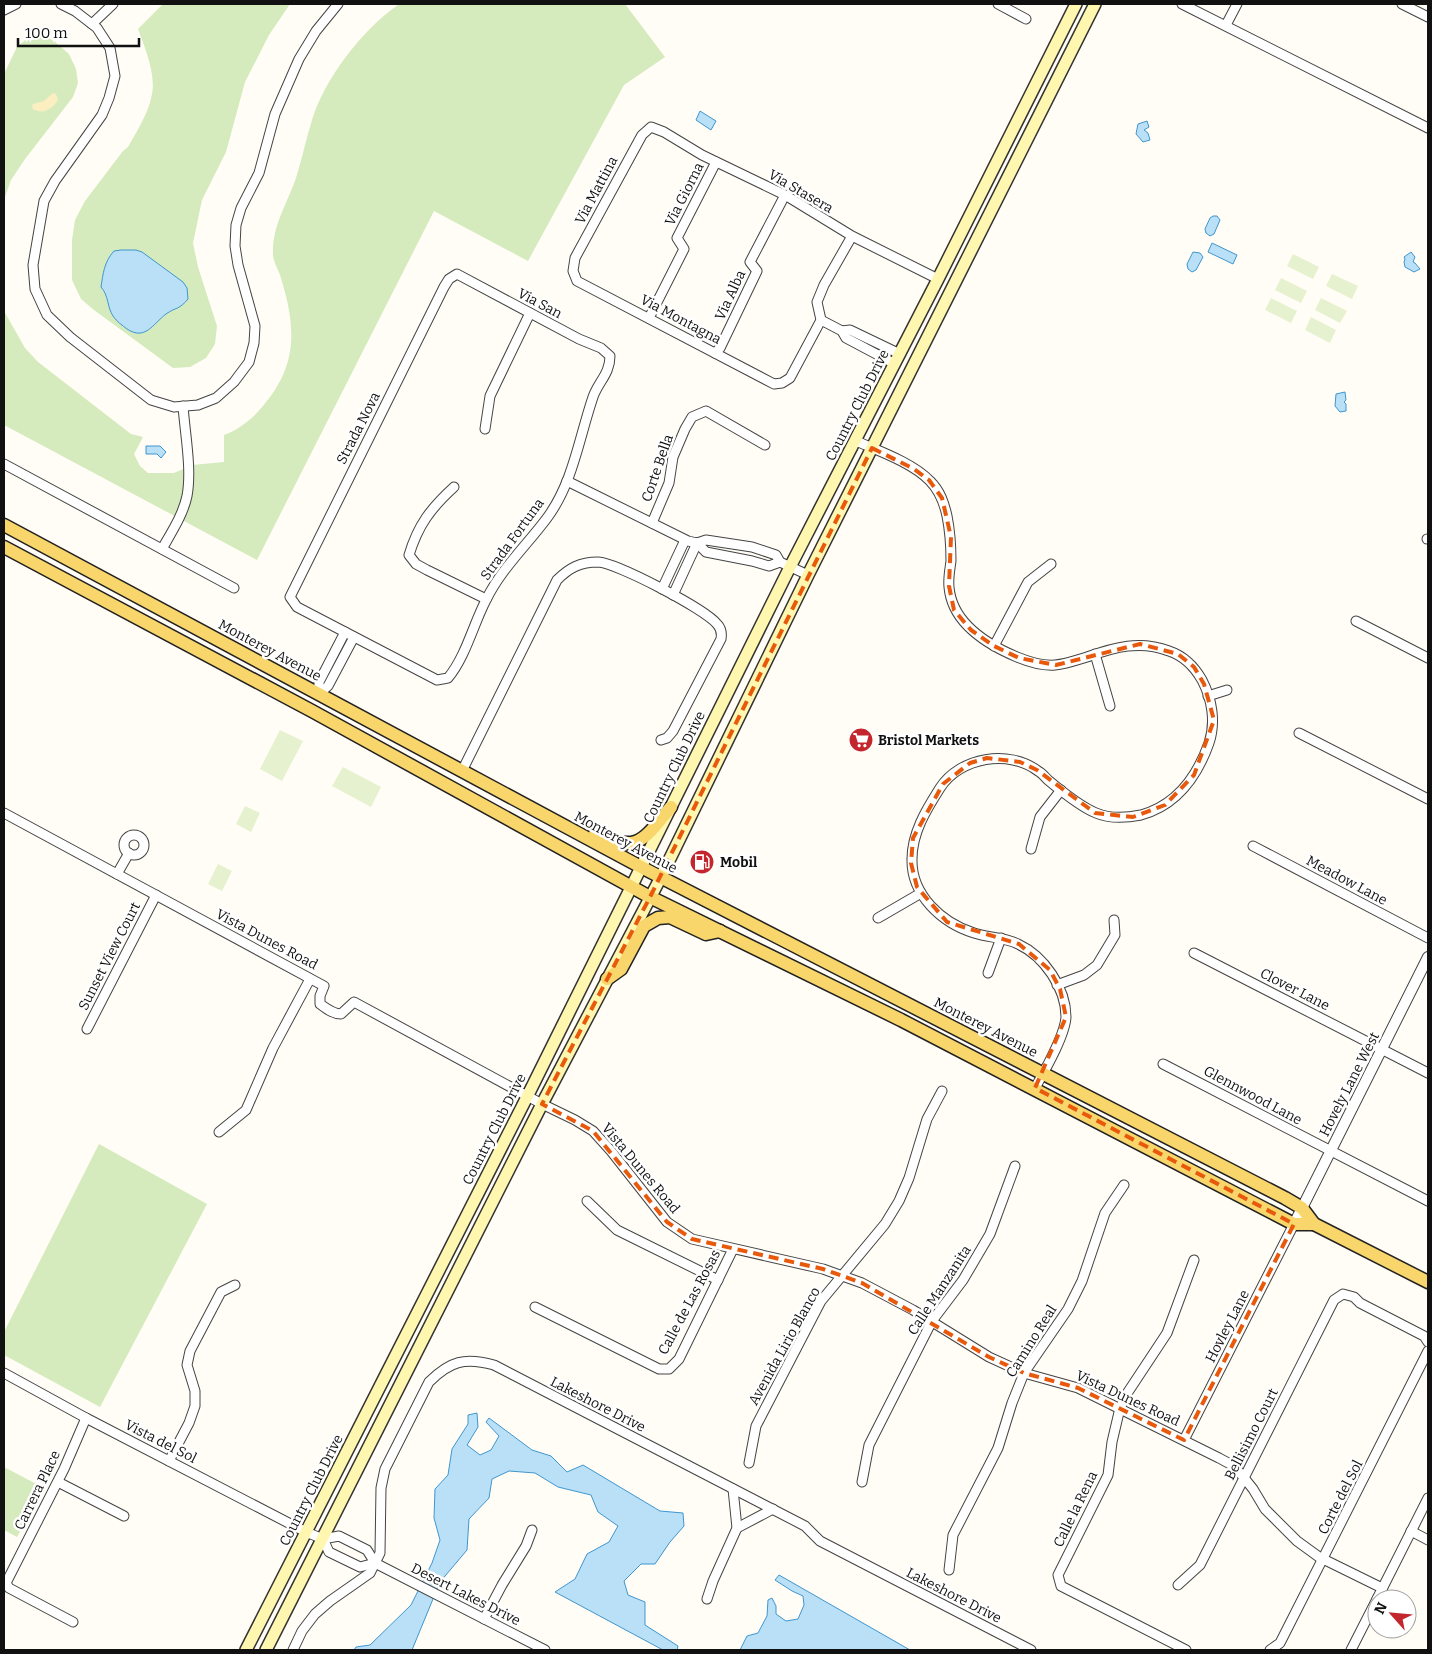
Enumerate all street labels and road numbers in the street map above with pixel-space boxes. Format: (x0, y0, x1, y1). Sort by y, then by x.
street label: Via Mattina (572, 153, 622, 227)
street label: Via Giorna (661, 160, 708, 229)
street label: Via Stasera (765, 166, 836, 217)
street label: Via Alba (712, 267, 750, 323)
street label: Via San (515, 285, 565, 322)
street label: Via Montagna (637, 291, 725, 348)
street label: Country Club Drive (822, 347, 893, 464)
street label: Strada Nova (333, 389, 384, 467)
street label: Corte Bella (638, 432, 677, 504)
street label: Strada Fortuna (477, 495, 548, 584)
street label: Monterey Avenue (215, 616, 324, 685)
street label: Country Club Drive (640, 708, 709, 826)
street label: Monterey Avenue (571, 808, 680, 877)
street label: Meadow Lane (1303, 852, 1390, 909)
street label: Sunset View Court (75, 899, 144, 1013)
street label: Vista Dunes Road (213, 905, 321, 973)
street label: Clover Lane (1257, 965, 1332, 1014)
street label: Monterey Avenue (931, 994, 1041, 1061)
street label: Hovely Lane West (1316, 1029, 1383, 1139)
street label: Glennwood Lane (1201, 1062, 1305, 1129)
street label: Country Club Drive (459, 1071, 530, 1188)
street label: Vista Dunes Road (598, 1120, 683, 1217)
street label: Calle Manzanita (904, 1242, 975, 1338)
street label: Calle de Las Rosas (655, 1247, 724, 1358)
street label: Avenida Lirio Blanco (745, 1284, 824, 1408)
street label: Hovley Lane (1202, 1287, 1253, 1365)
street label: Camino Real (1003, 1302, 1060, 1380)
street label: Vista Dunes Road (1073, 1367, 1183, 1430)
street label: Lakeshore Drive (547, 1373, 648, 1436)
street label: Bellisimo Court (1221, 1386, 1282, 1483)
street label: Vista del Sol (122, 1416, 200, 1467)
street label: Country Club Drive (276, 1432, 347, 1549)
street label: Carrera Place (11, 1448, 64, 1533)
street label: Corte del Sol (1314, 1457, 1366, 1537)
street label: Calle la Rena (1050, 1468, 1101, 1550)
street label: Desert Lakes Drive (408, 1560, 523, 1629)
street label: Lakeshore Drive (903, 1564, 1004, 1627)

